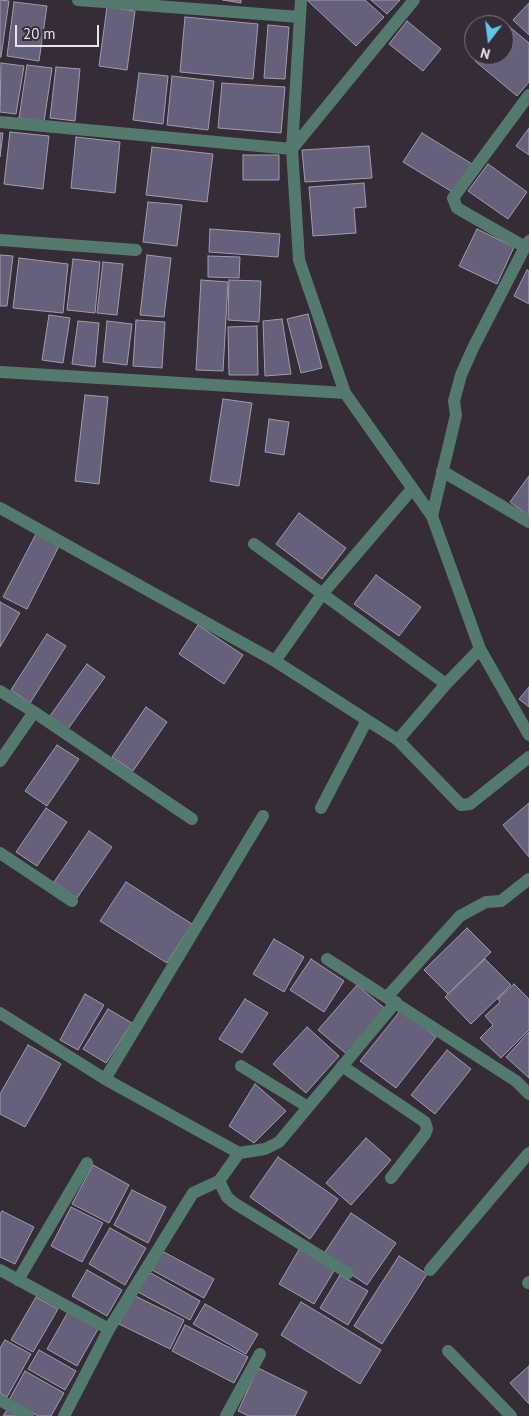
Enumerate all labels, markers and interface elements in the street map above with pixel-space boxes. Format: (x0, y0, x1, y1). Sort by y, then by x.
scale bar (18, 15, 101, 47)
north arrow (464, 15, 514, 65)
text: 20 m (23, 24, 56, 43)
text: N (479, 44, 492, 63)

